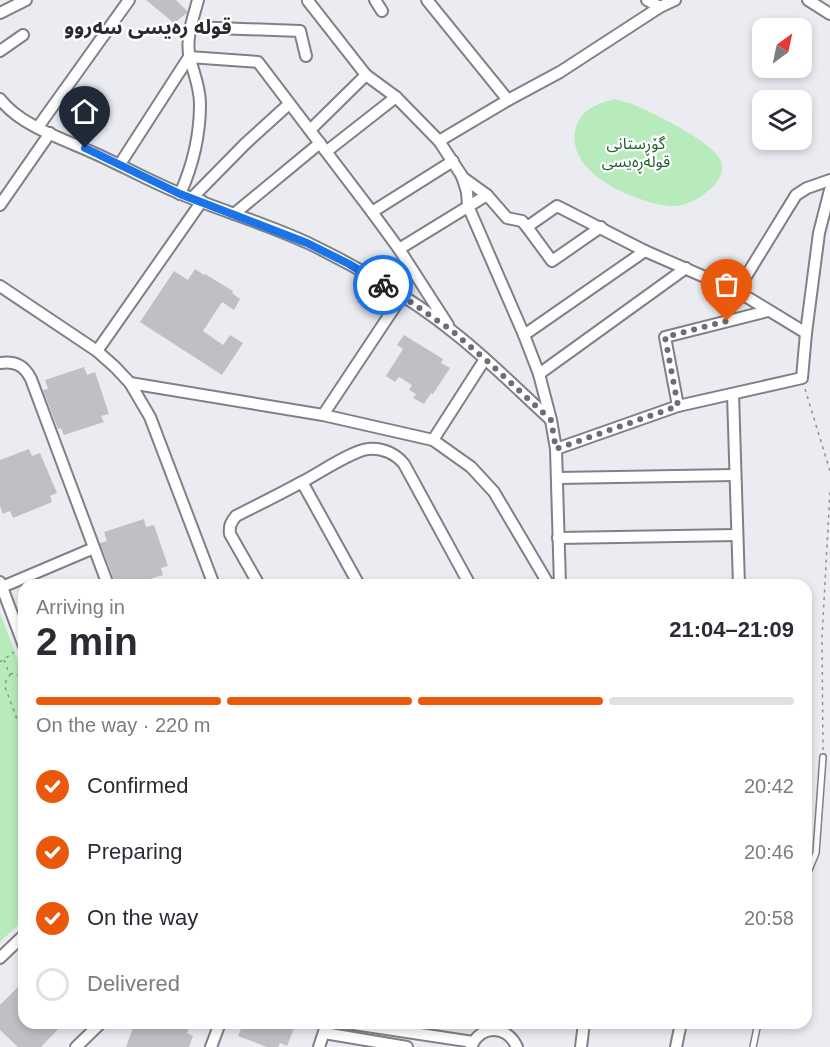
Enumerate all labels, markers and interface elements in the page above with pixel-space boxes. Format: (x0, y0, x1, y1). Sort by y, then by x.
district label: قولە رەیسی سەروو (64, 16, 232, 39)
north arrow (752, 18, 812, 78)
map controls (752, 18, 812, 150)
pin (59, 86, 110, 148)
button: layers (752, 90, 812, 150)
icon: home (68, 95, 101, 128)
park label: گۆڕستانی قولەڕەیسی (602, 135, 670, 175)
courier (353, 255, 413, 315)
pin (701, 259, 752, 321)
icon: bag (710, 268, 743, 301)
icon: bike (367, 269, 400, 302)
text: Arriving in (36, 596, 125, 618)
text: 21:04–21:09 (669, 617, 794, 642)
text: 2 min (36, 620, 138, 663)
text: On the way · 220 m (36, 714, 211, 736)
icon: check (36, 770, 69, 803)
text: Confirmed (87, 773, 188, 798)
text: 20:42 (744, 775, 794, 797)
icon: check (36, 836, 69, 869)
text: Preparing (87, 839, 182, 864)
text: 20:46 (744, 841, 794, 863)
icon: check (36, 902, 69, 935)
text: On the way (87, 905, 198, 930)
text: 20:58 (744, 907, 794, 929)
text: Delivered (87, 971, 180, 996)

